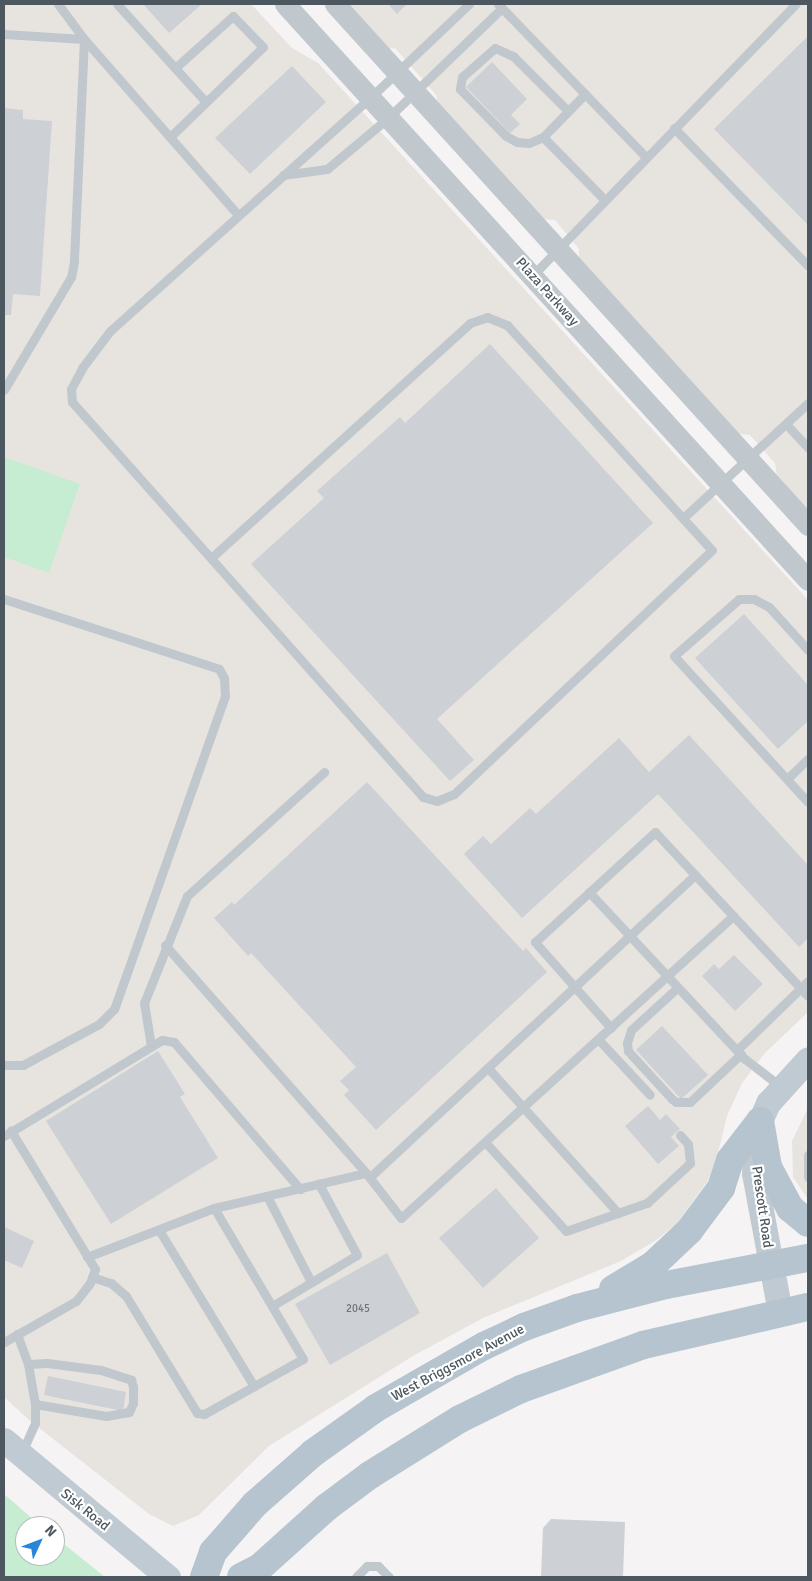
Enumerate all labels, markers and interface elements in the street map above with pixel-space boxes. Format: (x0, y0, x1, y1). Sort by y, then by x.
street label: Plaza Parkway (512, 254, 582, 330)
street label: Prescott Road (748, 1165, 776, 1249)
house number: 2045 (346, 1302, 370, 1316)
street label: West Briggsmore Avenue (389, 1321, 527, 1405)
street label: Sisk Road (57, 1485, 113, 1535)
north arrow (15, 1516, 65, 1566)
text: N (41, 1522, 60, 1540)

